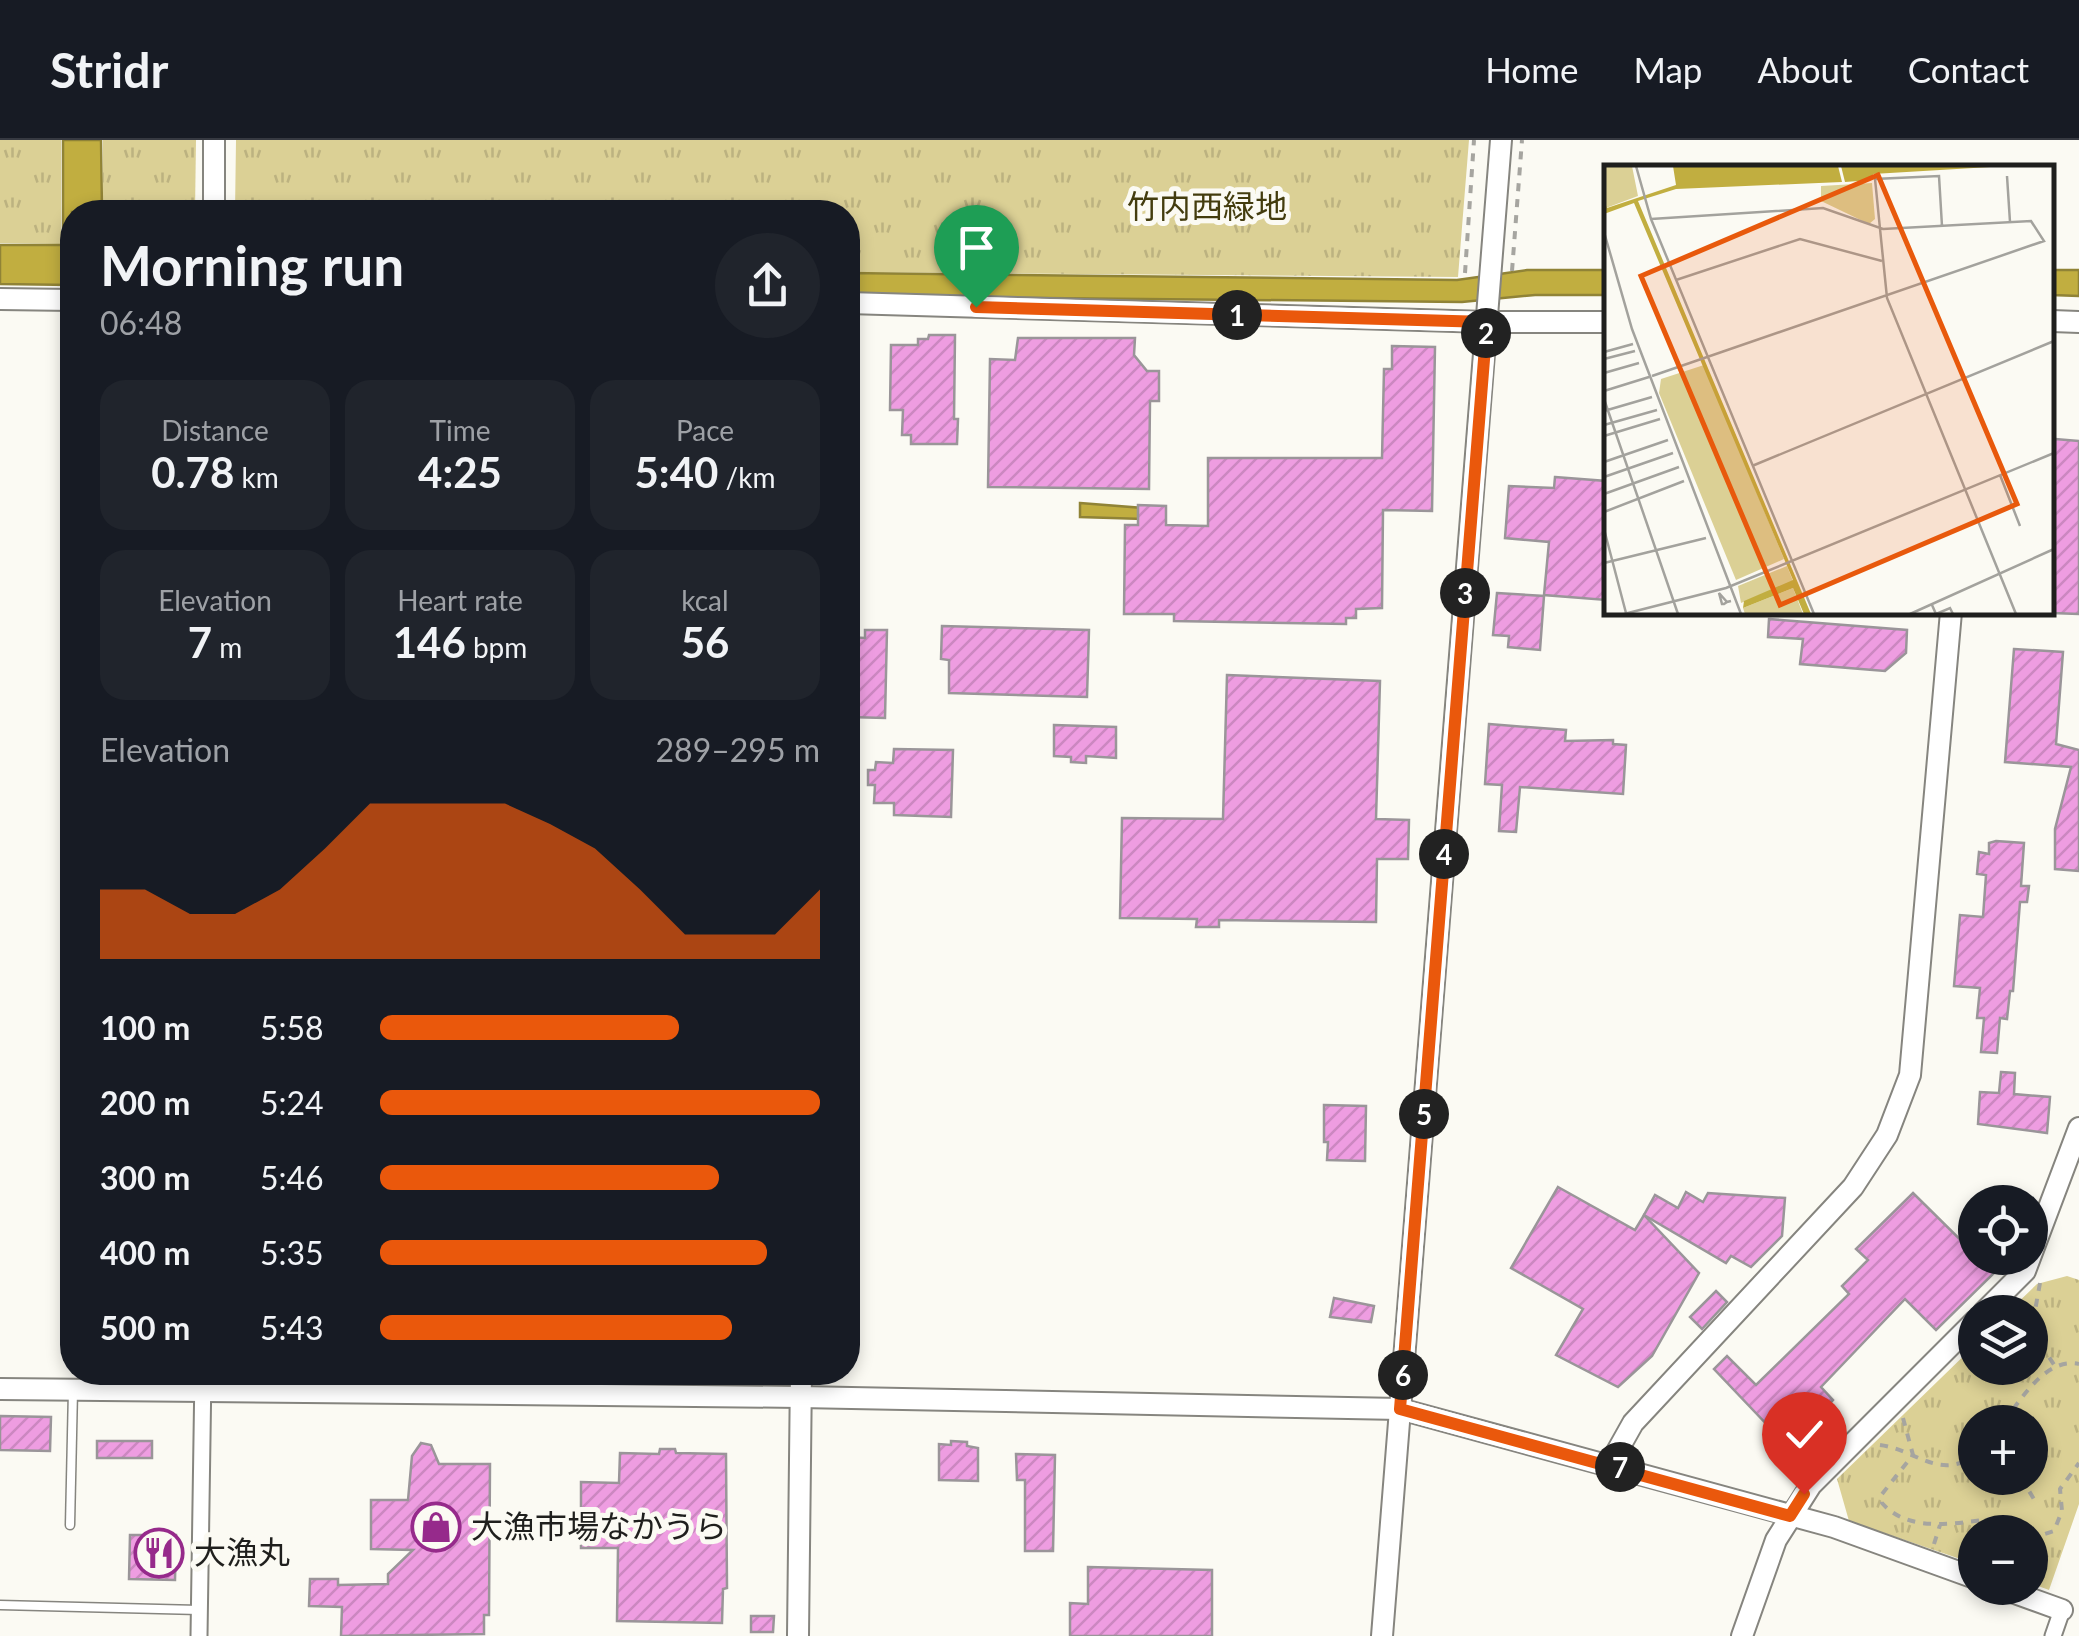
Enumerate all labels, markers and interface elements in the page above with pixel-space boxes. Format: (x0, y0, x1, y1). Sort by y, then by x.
text: Stridr (50, 41, 168, 98)
text: Home (1485, 48, 1578, 90)
text: Map (1633, 48, 1702, 90)
text: About (1757, 48, 1853, 90)
text: Contact (1908, 48, 2029, 90)
inset map (1604, 165, 2054, 615)
park label: 竹内西緑地 (1127, 186, 1287, 225)
pin (934, 205, 1019, 308)
icon: arrive (949, 220, 1004, 275)
text: Morning run (100, 232, 404, 298)
button: share (715, 233, 820, 338)
pin: 1 (1212, 290, 1262, 340)
text: 1 (1229, 298, 1245, 332)
text: 06:48 (100, 303, 182, 342)
pin: 2 (1461, 308, 1511, 358)
text: 2 (1478, 316, 1494, 350)
text: Distance (161, 413, 269, 447)
text: Time (430, 413, 490, 447)
text: Pace (676, 413, 734, 447)
text: 0.78 (151, 447, 234, 497)
text: 4:25 (418, 447, 502, 497)
text: 5:40 (635, 447, 718, 497)
text: km (234, 460, 279, 494)
text: /km (718, 460, 775, 494)
pin: 3 (1440, 568, 1490, 618)
text: 3 (1457, 576, 1473, 610)
text: Elevation (158, 583, 272, 617)
text: Heart rate (397, 583, 523, 617)
text: kcal (681, 583, 729, 617)
text: 7 (188, 617, 212, 667)
text: 146 (393, 617, 466, 667)
text: 56 (681, 617, 729, 667)
text: m (212, 630, 242, 664)
text: bpm (466, 630, 527, 664)
text: Elevation (100, 730, 230, 769)
text: 289–295 m (656, 730, 820, 769)
pin: 4 (1419, 829, 1469, 879)
text: 4 (1436, 837, 1452, 871)
text: 100 m (100, 1008, 190, 1047)
text: 5:58 (260, 1008, 324, 1047)
text: 200 m (100, 1083, 190, 1122)
text: 5:24 (260, 1083, 324, 1122)
pin: 5 (1399, 1089, 1449, 1139)
text: 5 (1416, 1097, 1432, 1131)
text: 300 m (100, 1158, 190, 1197)
text: 5:46 (260, 1158, 324, 1197)
map controls (1958, 1185, 2048, 1605)
button: locate (1958, 1185, 2048, 1275)
text: 400 m (100, 1233, 190, 1272)
text: 5:35 (260, 1233, 324, 1272)
button: layers (1958, 1295, 2048, 1385)
text: 500 m (100, 1308, 190, 1347)
text: 5:43 (260, 1308, 324, 1347)
pin: 6 (1378, 1350, 1428, 1400)
text: 6 (1395, 1358, 1411, 1392)
pin (1762, 1392, 1847, 1495)
button: + (1958, 1405, 2048, 1495)
icon: check (1777, 1407, 1832, 1462)
pin: 7 (1595, 1442, 1645, 1492)
text: 7 (1612, 1450, 1628, 1484)
shop icon: 大漁市場なかうら (410, 1501, 462, 1553)
place label: 大漁市場なかうら (471, 1506, 727, 1545)
button: − (1958, 1515, 2048, 1605)
restaurant icon: 大漁丸 (133, 1527, 185, 1579)
place label: 大漁丸 (194, 1532, 290, 1571)

